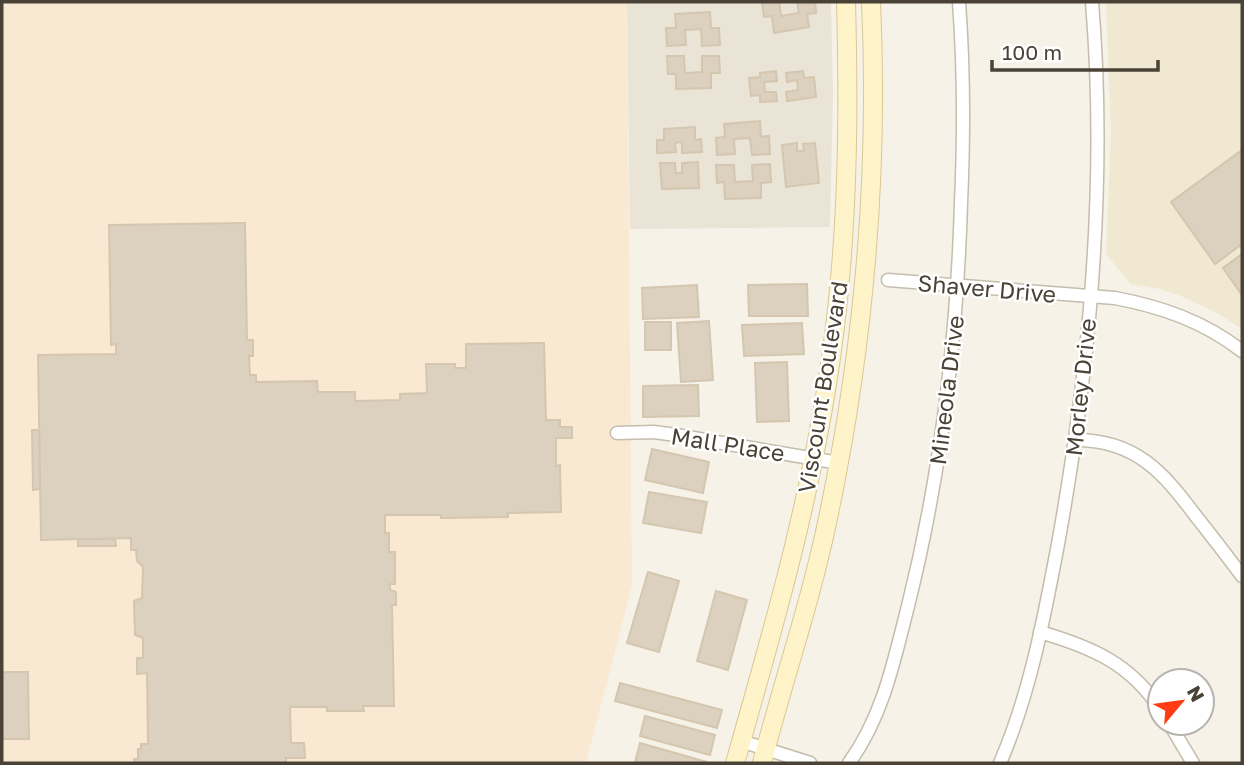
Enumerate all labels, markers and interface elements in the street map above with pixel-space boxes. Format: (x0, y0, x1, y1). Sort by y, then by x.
scale bar (992, 28, 1158, 72)
text: 100 m (1002, 39, 1062, 65)
street label: Shaver Drive (917, 268, 1057, 308)
street label: Viscount Boulevard (791, 279, 853, 495)
street label: Mineola Drive (923, 314, 969, 466)
street label: Morley Drive (1059, 317, 1101, 457)
street label: Mall Place (669, 421, 787, 467)
north arrow (1146, 667, 1216, 737)
text: N (1183, 682, 1210, 705)

